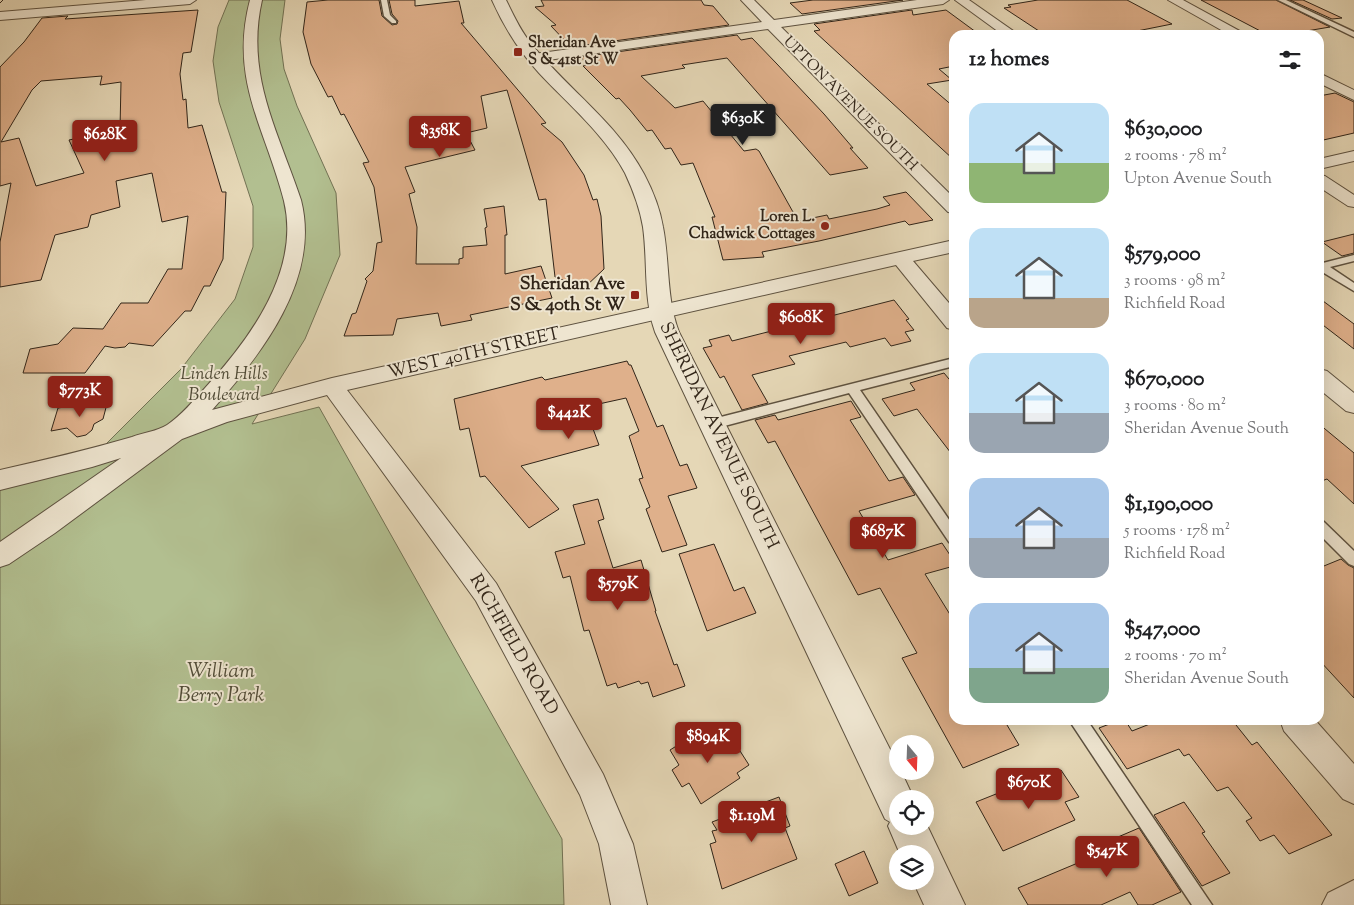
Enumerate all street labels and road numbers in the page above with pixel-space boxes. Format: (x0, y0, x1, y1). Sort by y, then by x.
street label: UPTON AVENUE SOUTH (778, 32, 922, 176)
street label: SHERIDAN AVENUE SOUTH (652, 318, 784, 554)
street label: WEST 40TH STREET (385, 321, 563, 387)
street label: RICHFIELD ROAD (462, 570, 564, 720)

